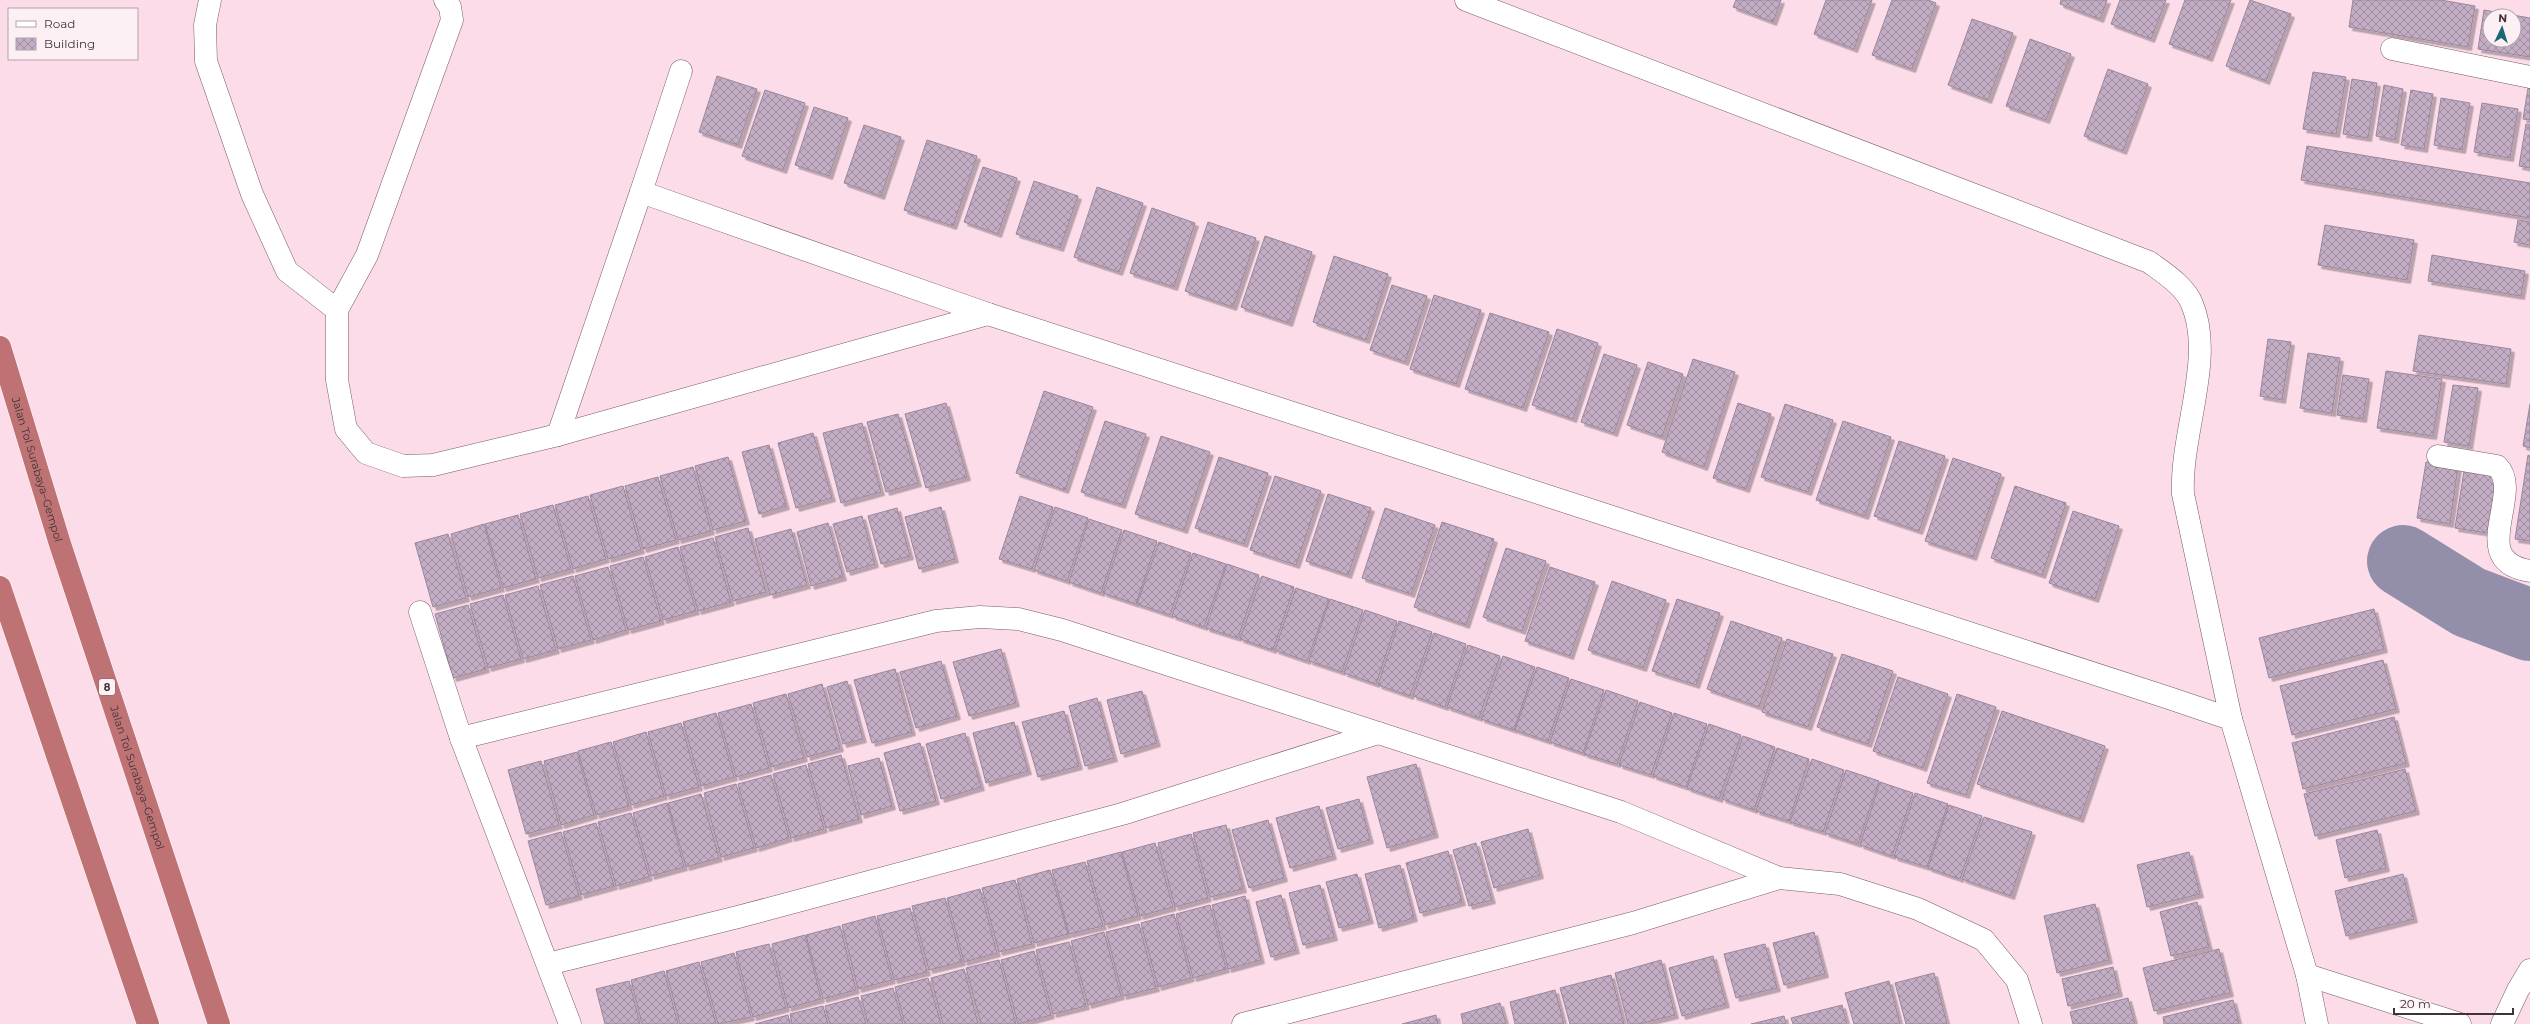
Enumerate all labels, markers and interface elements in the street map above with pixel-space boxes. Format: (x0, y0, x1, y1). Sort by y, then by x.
legend (8, 8, 138, 60)
north arrow (2482, 8, 2522, 48)
text: N (2498, 11, 2508, 25)
text: Road (44, 16, 75, 31)
text: Building (44, 36, 95, 51)
street label: Jalan Tol Surabaya–Gempol (8, 394, 66, 544)
road number: 8 (99, 679, 115, 695)
street label: Jalan Tol Surabaya–Gempol (107, 703, 168, 851)
scale bar (2394, 990, 2513, 1016)
text: 20 m (2400, 996, 2431, 1011)

